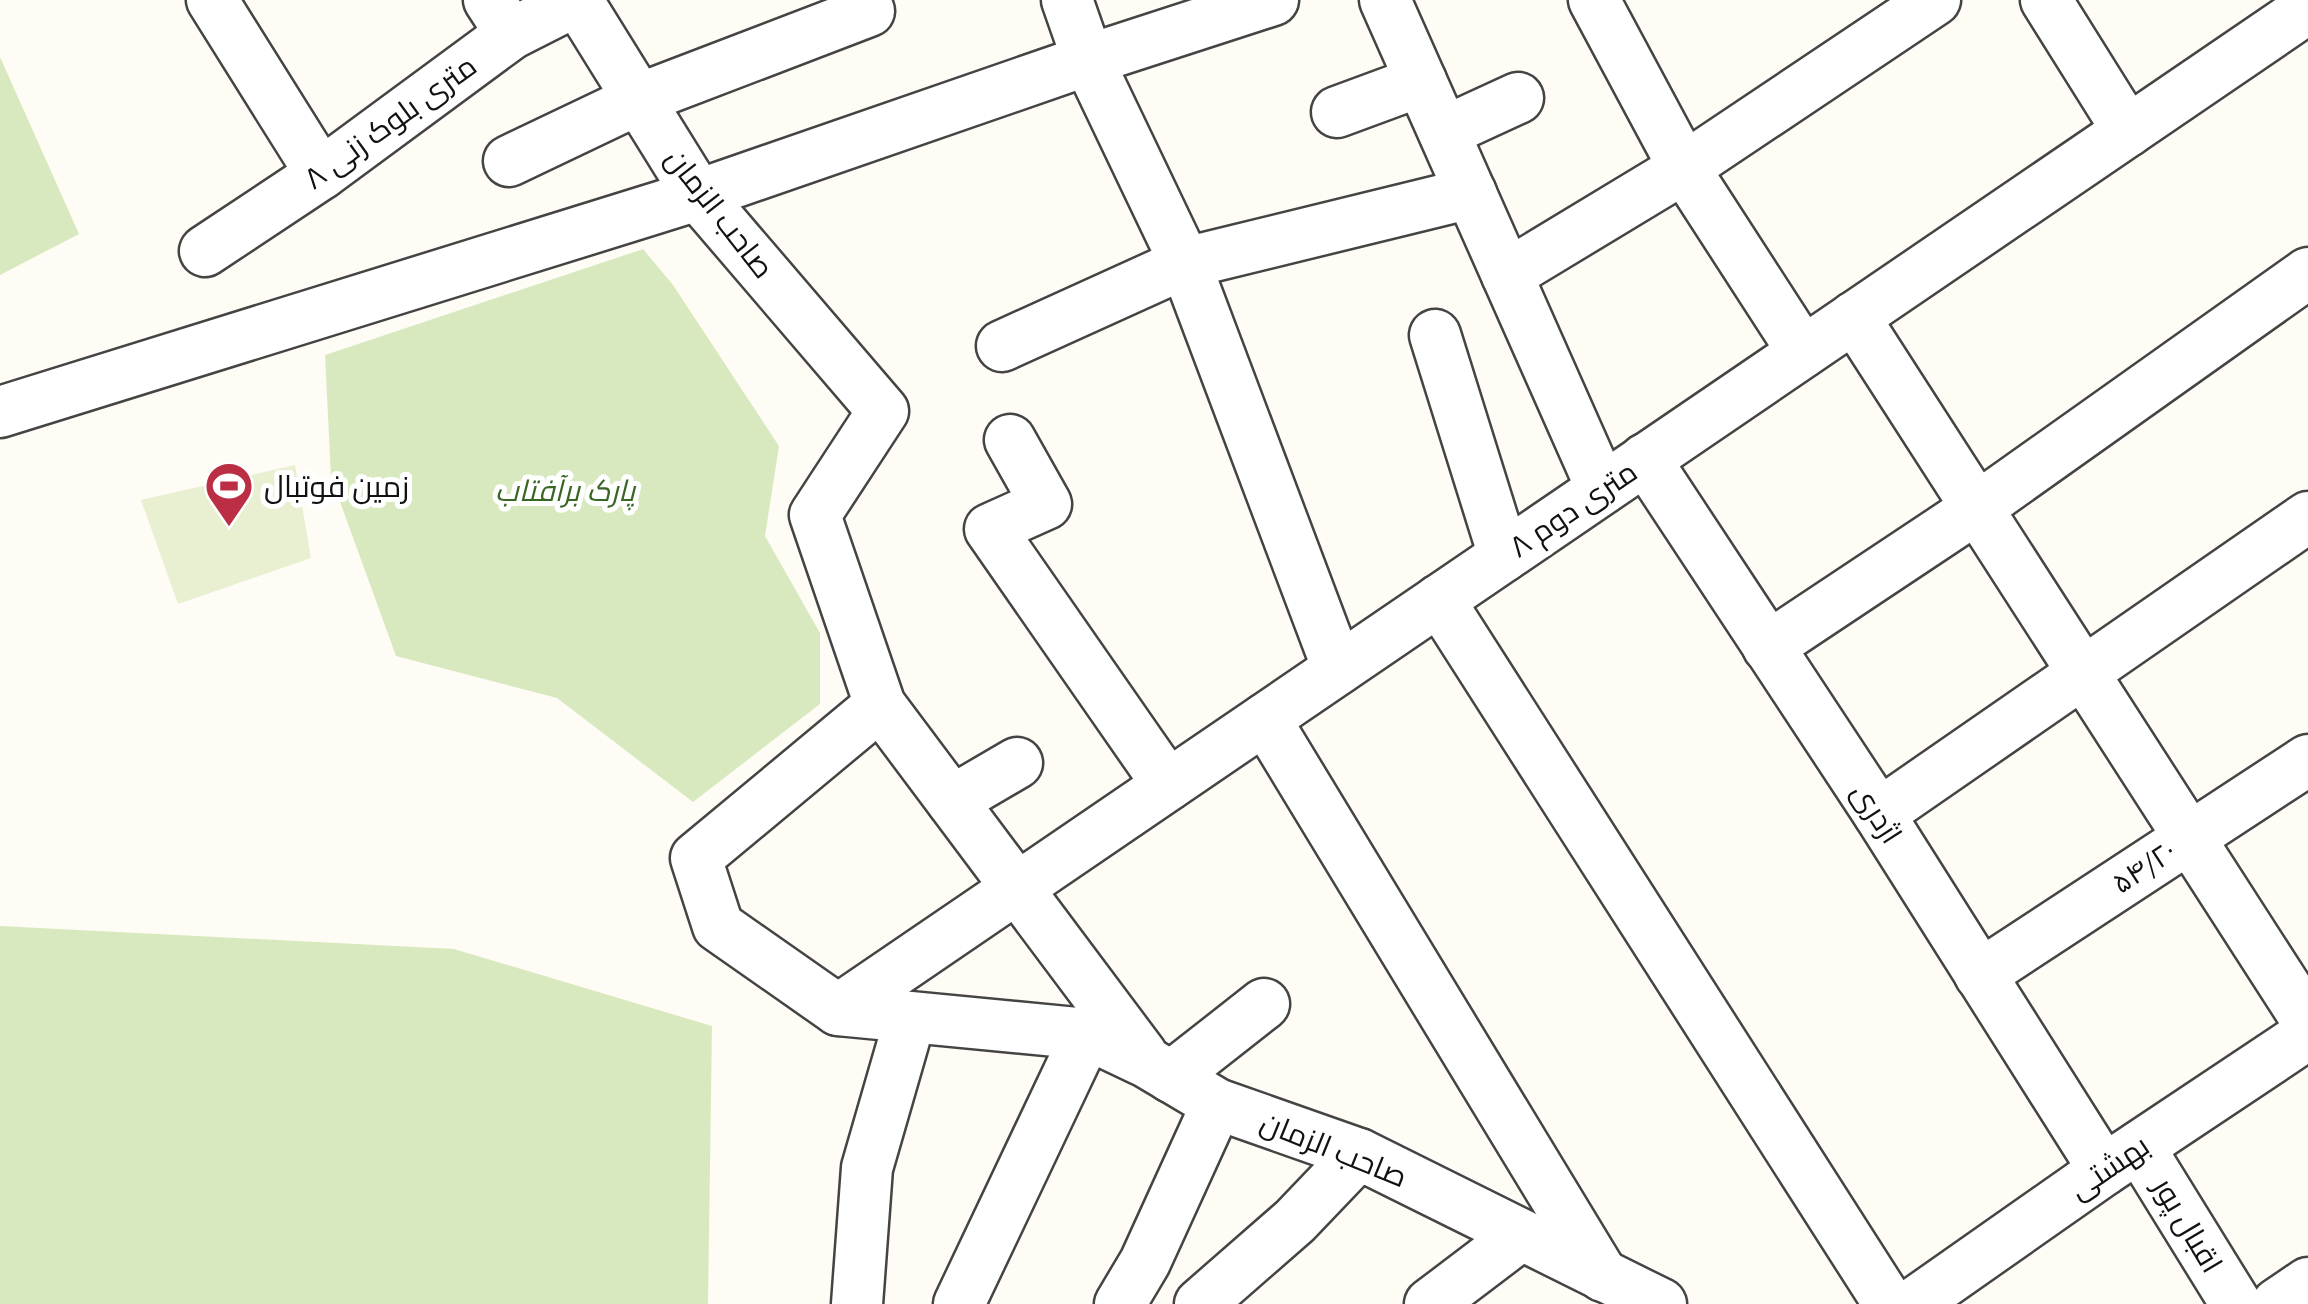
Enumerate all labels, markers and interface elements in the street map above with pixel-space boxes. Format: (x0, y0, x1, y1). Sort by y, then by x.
street label: ۸ متری بلوک زنی (295, 45, 485, 199)
street label: صاحب الزمان (656, 139, 784, 287)
street label: ۸ متری دوم (1501, 451, 1645, 567)
sports icon: زمین فوتبال (203, 460, 255, 528)
place label: زمین فوتبال (264, 466, 409, 507)
park label: پارک برآفتاب (495, 470, 637, 511)
street label: اژدری (1842, 774, 1912, 852)
street label: ۵۴/۲۰ (2104, 831, 2184, 903)
street label: صاحب الزمان (1254, 1101, 1414, 1197)
street label: بهشتی (2061, 1125, 2157, 1209)
street label: اقبال پور (2143, 1168, 2232, 1280)

